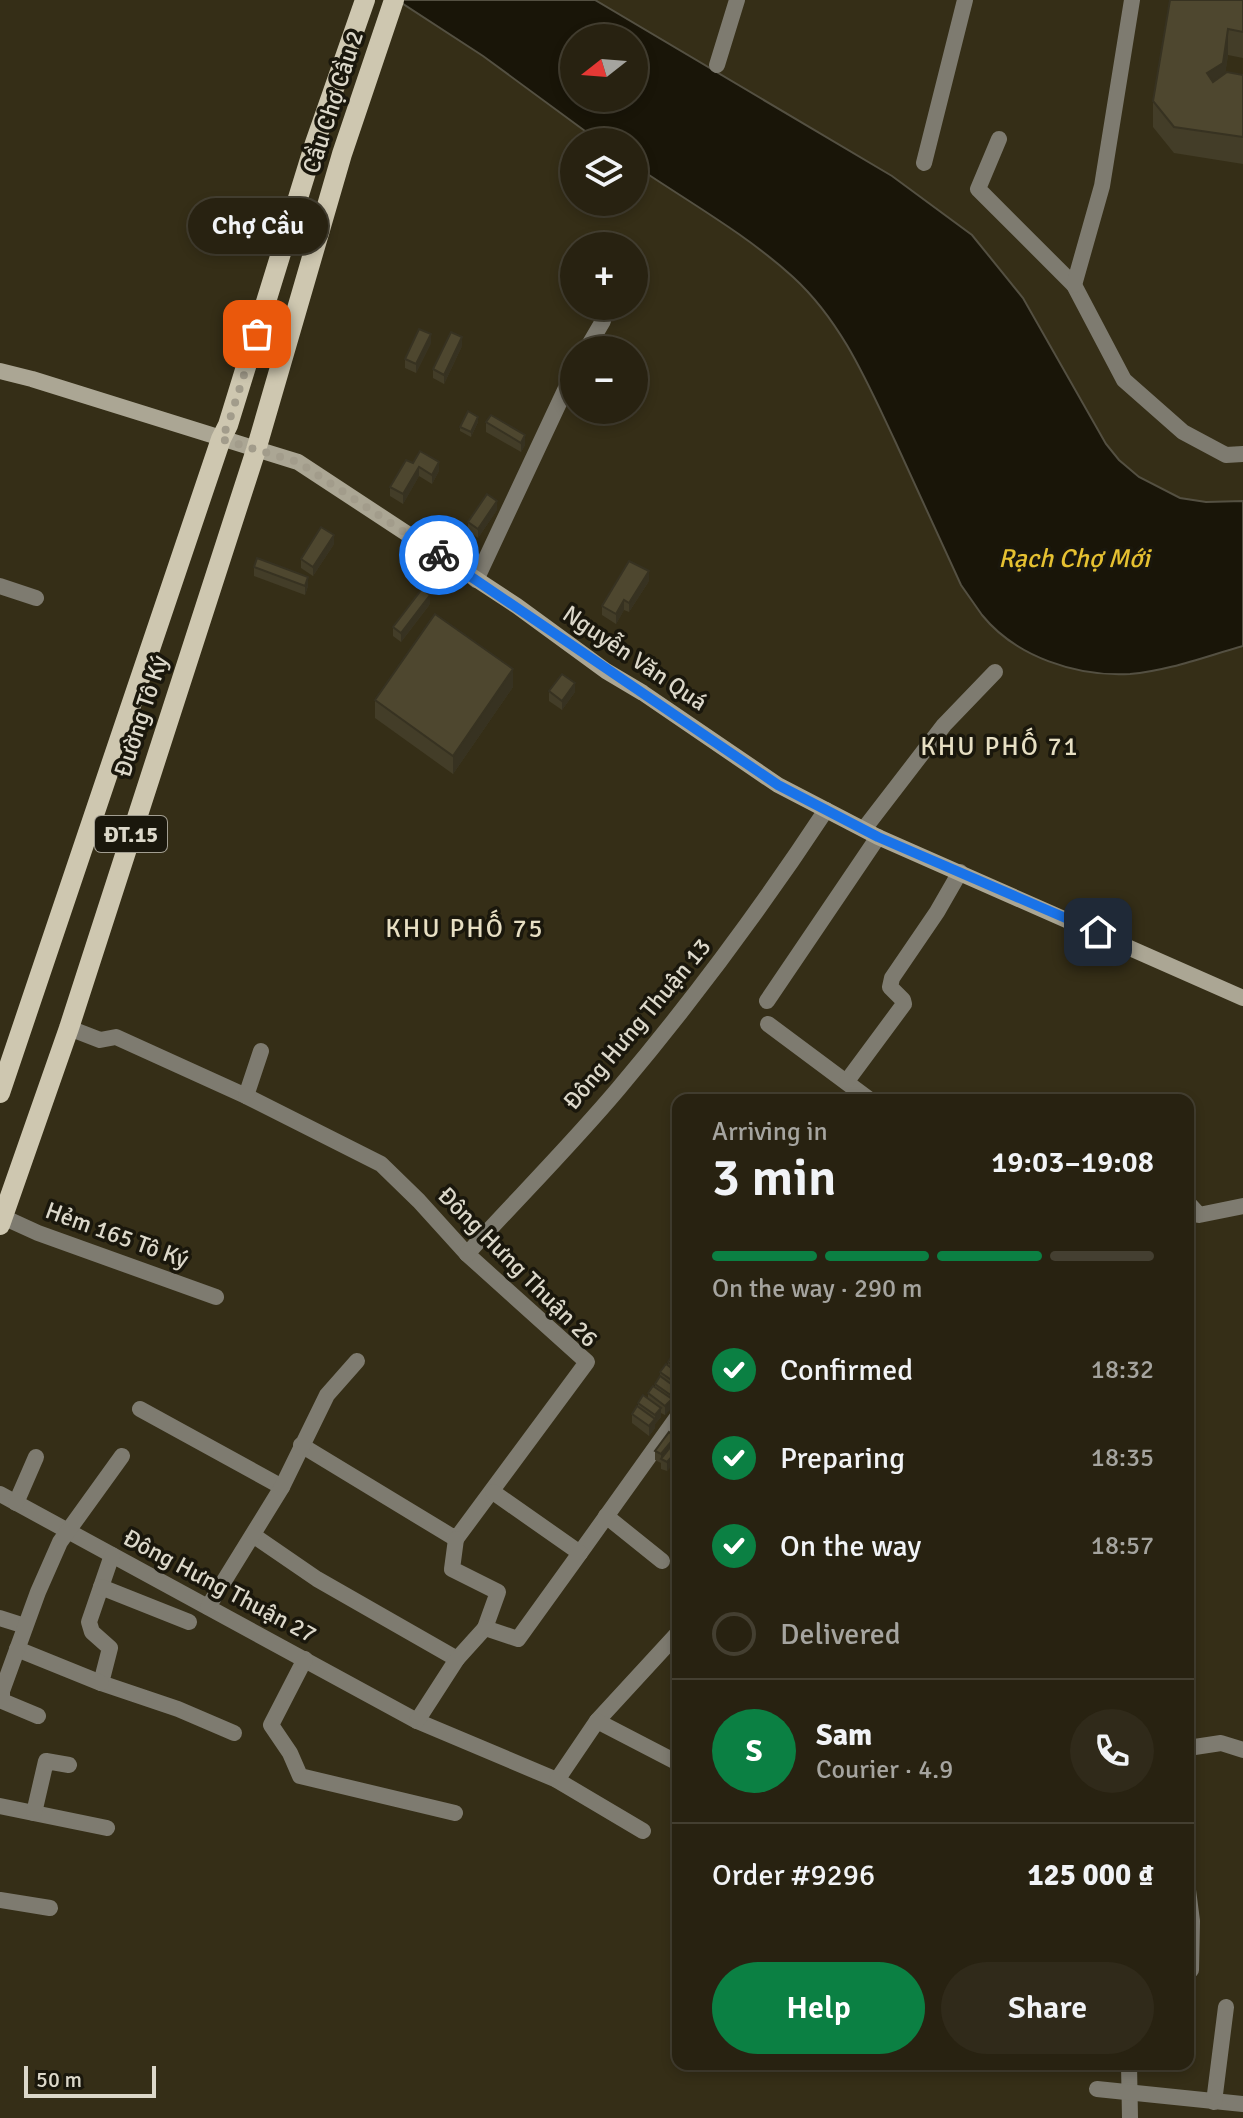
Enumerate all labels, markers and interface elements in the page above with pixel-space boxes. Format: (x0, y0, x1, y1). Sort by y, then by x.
north arrow (560, 24, 648, 112)
map controls (560, 24, 648, 424)
street label: Cầu Chợ Cầu 2 (296, 27, 370, 177)
button: layers (560, 128, 648, 216)
callout: Chợ Cầu (187, 198, 327, 254)
text: Chợ Cầu (212, 210, 304, 242)
button: + (560, 232, 648, 320)
pin (223, 300, 291, 368)
icon: bag (235, 312, 279, 356)
button: − (560, 336, 648, 424)
courier (399, 515, 479, 595)
icon: bike (417, 533, 461, 577)
water label: Rạch Chợ Mới (998, 543, 1153, 575)
street label: Nguyễn Văn Quá (557, 599, 713, 717)
street label: Đường Tô Ký (107, 651, 175, 781)
district label: KHU PHỐ 71 (920, 727, 1080, 763)
road number: ĐT.15 (95, 816, 167, 852)
pin (1064, 898, 1132, 966)
district label: KHU PHỐ 75 (385, 909, 545, 945)
icon: home (1076, 910, 1120, 954)
street label: Đông Hưng Thuận 13 (557, 932, 717, 1116)
text: Arriving in (712, 1116, 828, 1148)
text: 19:03–19:08 (991, 1144, 1154, 1181)
text: 3 min (712, 1146, 837, 1210)
street label: Đông Hưng Thuận 26 (432, 1181, 604, 1353)
street label: Hẻm 165 Tô Ký (41, 1195, 193, 1275)
text: On the way · 290 m (712, 1273, 922, 1305)
icon: check (712, 1348, 756, 1392)
text: Confirmed (780, 1352, 913, 1389)
text: 18:32 (1091, 1354, 1154, 1386)
icon: check (712, 1436, 756, 1480)
text: Preparing (780, 1440, 905, 1477)
text: 18:35 (1091, 1442, 1154, 1474)
street label: Đông Hưng Thuận 27 (118, 1522, 322, 1650)
icon: check (712, 1524, 756, 1568)
text: On the way (780, 1528, 921, 1565)
text: 18:57 (1091, 1530, 1154, 1562)
text: Delivered (780, 1616, 901, 1653)
button: phone (1070, 1709, 1154, 1793)
text: Sam (816, 1717, 872, 1754)
text: S (746, 1733, 762, 1770)
text: Courier · 4.9 (816, 1754, 953, 1786)
text: Order #9296 (712, 1857, 875, 1894)
text: 125 000 ₫ (1027, 1857, 1154, 1894)
button: Help (712, 1962, 925, 2054)
button: Share (941, 1962, 1154, 2054)
scale bar (24, 2062, 156, 2098)
text: 50 m (36, 2066, 82, 2093)

